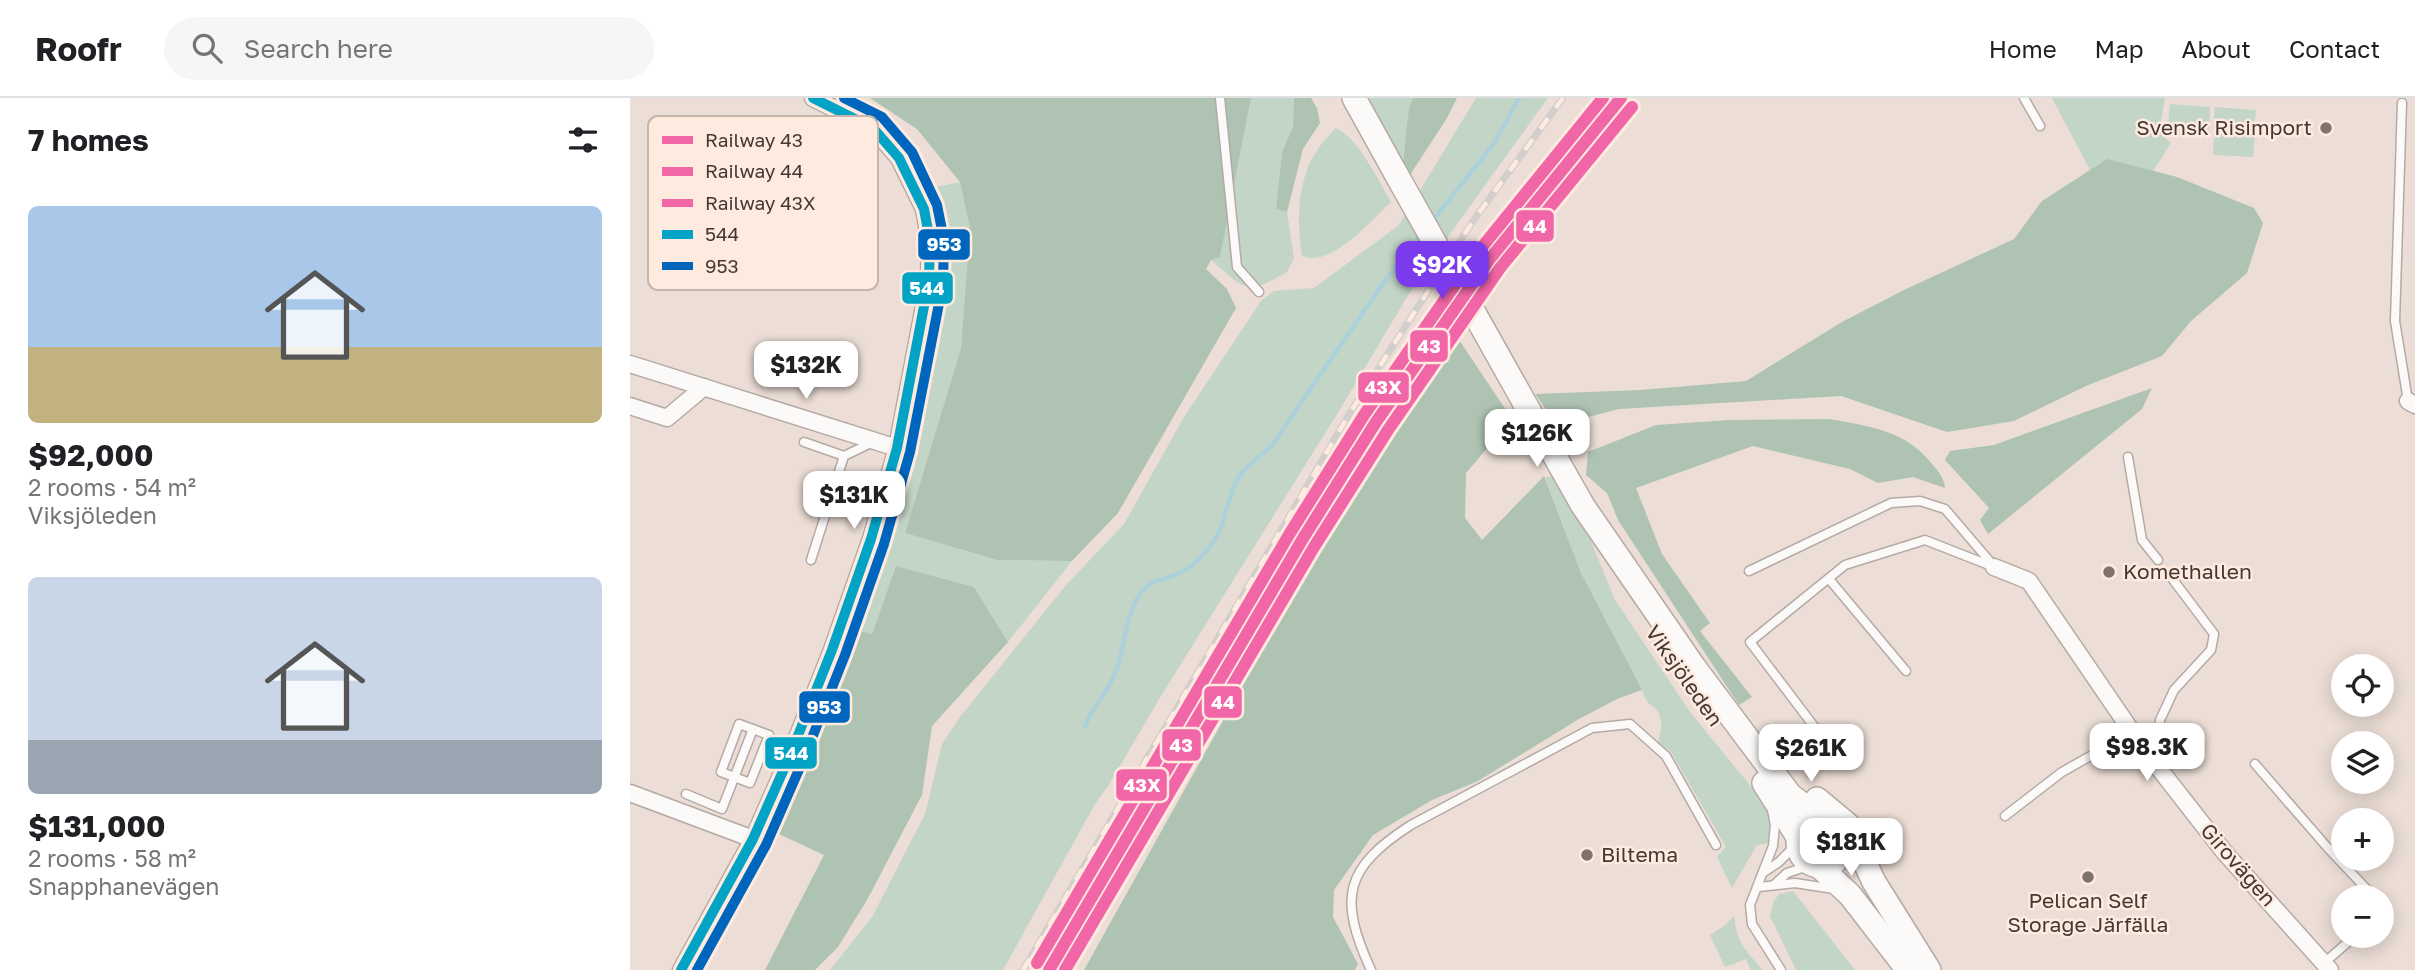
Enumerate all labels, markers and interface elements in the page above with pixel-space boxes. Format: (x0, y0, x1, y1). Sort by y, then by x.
search box (164, 17, 654, 80)
text: Roofr (35, 29, 122, 68)
icon: search (188, 29, 226, 67)
text: Search here (244, 33, 393, 64)
text: Home (1989, 34, 2057, 63)
text: Map (2095, 34, 2144, 63)
text: About (2182, 34, 2251, 63)
text: Contact (2289, 34, 2380, 63)
place label: Svensk Risimport (2136, 114, 2312, 140)
legend (648, 116, 878, 290)
marker: Svensk Risimport (2318, 120, 2334, 136)
icon: filters (564, 121, 602, 159)
text: 7 homes (28, 122, 149, 158)
text: Railway 43 (705, 128, 803, 151)
text: Railway 44 (705, 159, 803, 182)
text: Railway 43X (705, 191, 815, 214)
line badge: 44 (1515, 209, 1555, 243)
text: 44 (1523, 214, 1547, 237)
text: 544 (705, 222, 739, 245)
line badge: 953 (917, 228, 971, 261)
text: 953 (926, 232, 962, 255)
pin: $92K (1401, 242, 1483, 301)
text: $92K (1412, 250, 1472, 278)
icon: home (252, 252, 378, 378)
text: 953 (705, 254, 739, 277)
line badge: 544 (901, 271, 954, 305)
text: 544 (909, 276, 945, 299)
line badge: 43 (1409, 329, 1449, 363)
text: 43 (1417, 334, 1441, 357)
pin: $132K (757, 342, 855, 401)
text: $132K (770, 350, 842, 378)
line badge: 43X (1357, 371, 1410, 404)
text: 43X (1364, 375, 1402, 398)
pin: $126K (1488, 410, 1586, 469)
text: $126K (1501, 418, 1573, 446)
text: $92,000 (28, 437, 154, 473)
pin: $131K (805, 472, 903, 531)
text: 2 rooms · 54 m² (28, 473, 196, 501)
text: $131K (819, 480, 889, 508)
text: Viksjöleden (28, 501, 157, 529)
place label: Komethallen (2123, 558, 2252, 584)
marker: Komethallen (2101, 564, 2117, 580)
street label: Viksjöleden (1640, 620, 1729, 731)
icon: home (252, 623, 378, 749)
map controls (2331, 654, 2394, 948)
button: locate (2331, 654, 2394, 717)
line badge: 44 (1203, 685, 1243, 719)
line badge: 953 (798, 690, 851, 724)
text: 44 (1211, 690, 1235, 713)
text: 953 (806, 695, 842, 718)
pin: $261K (1762, 724, 1860, 784)
pin: $98.3K (2090, 724, 2204, 783)
line badge: 43 (1161, 728, 1202, 762)
button: layers (2331, 731, 2394, 794)
text: $98.3K (2106, 732, 2188, 760)
text: 43 (1169, 733, 1193, 756)
text: $261K (1775, 733, 1847, 761)
line badge: 544 (764, 736, 818, 770)
text: 544 (773, 741, 809, 764)
line badge: 43X (1115, 768, 1168, 802)
text: 43X (1123, 773, 1161, 796)
text: $131,000 (28, 808, 165, 844)
button: + (2331, 808, 2394, 871)
street label: Girovägen (2196, 817, 2282, 911)
pin: $181K (1802, 818, 1900, 878)
text: $181K (1816, 827, 1886, 855)
place label: Biltema (1601, 841, 1678, 867)
text: 2 rooms · 58 m² (28, 844, 196, 872)
marker: Biltema (1579, 847, 1595, 863)
marker: Pelican Self Storage Järfälla (2080, 869, 2096, 885)
text: Snapphanevägen (28, 872, 219, 900)
button: − (2331, 885, 2394, 948)
place label: Pelican Self Storage Järfälla (2008, 887, 2168, 937)

